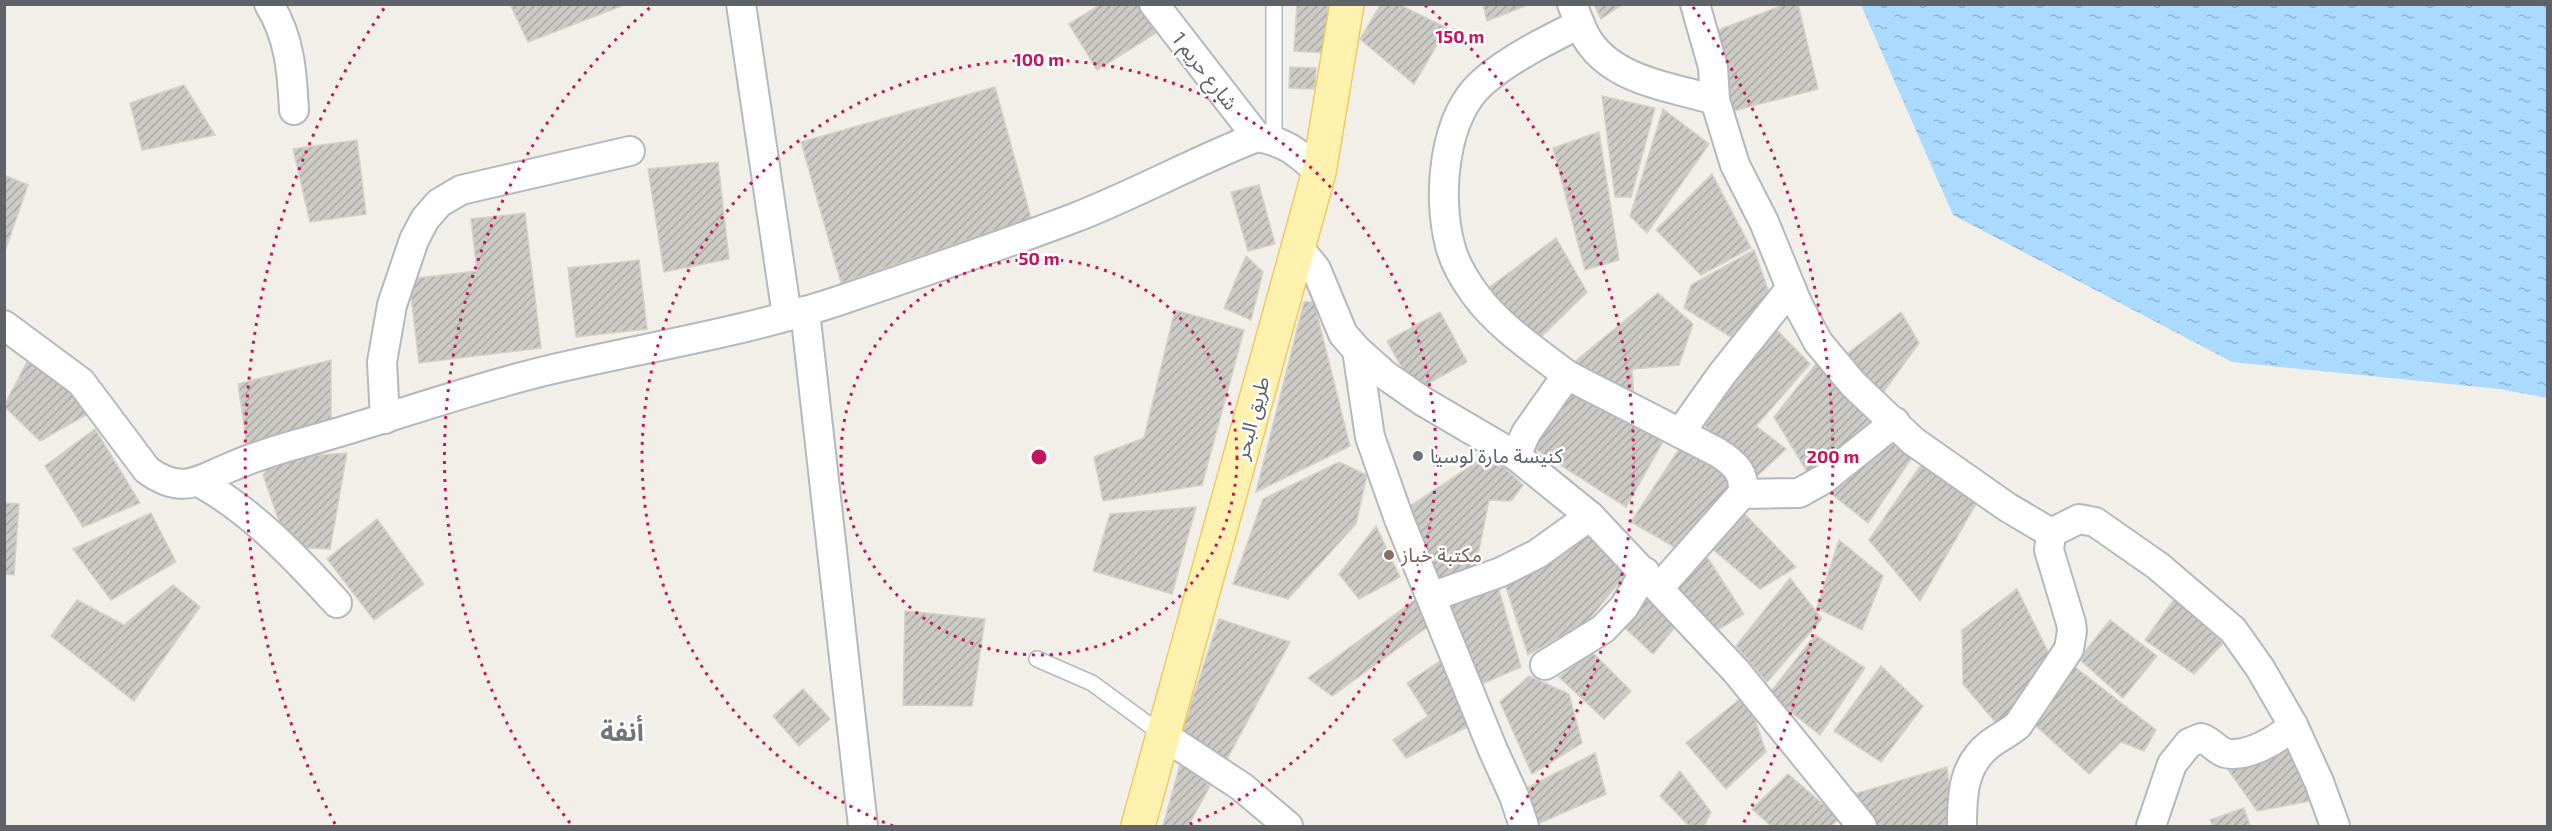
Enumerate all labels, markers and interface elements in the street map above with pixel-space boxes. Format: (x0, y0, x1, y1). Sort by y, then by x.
text: 150 m (1436, 25, 1484, 47)
street label: شارع حريم 1 (1165, 27, 1244, 117)
text: 100 m (1014, 48, 1064, 70)
text: 50 m (1018, 247, 1060, 269)
street label: طريق البحر (1228, 374, 1276, 463)
place label: كنيسة مارة لوسيا (1430, 443, 1564, 468)
text: 200 m (1807, 445, 1859, 467)
centre of rings (1029, 447, 1049, 467)
marker: كنيسة مارة لوسيا (1411, 449, 1425, 463)
place label: مكتبة خباز (1400, 542, 1482, 567)
marker: مكتبة خباز (1382, 548, 1396, 562)
district label: أنفة (600, 715, 644, 746)

